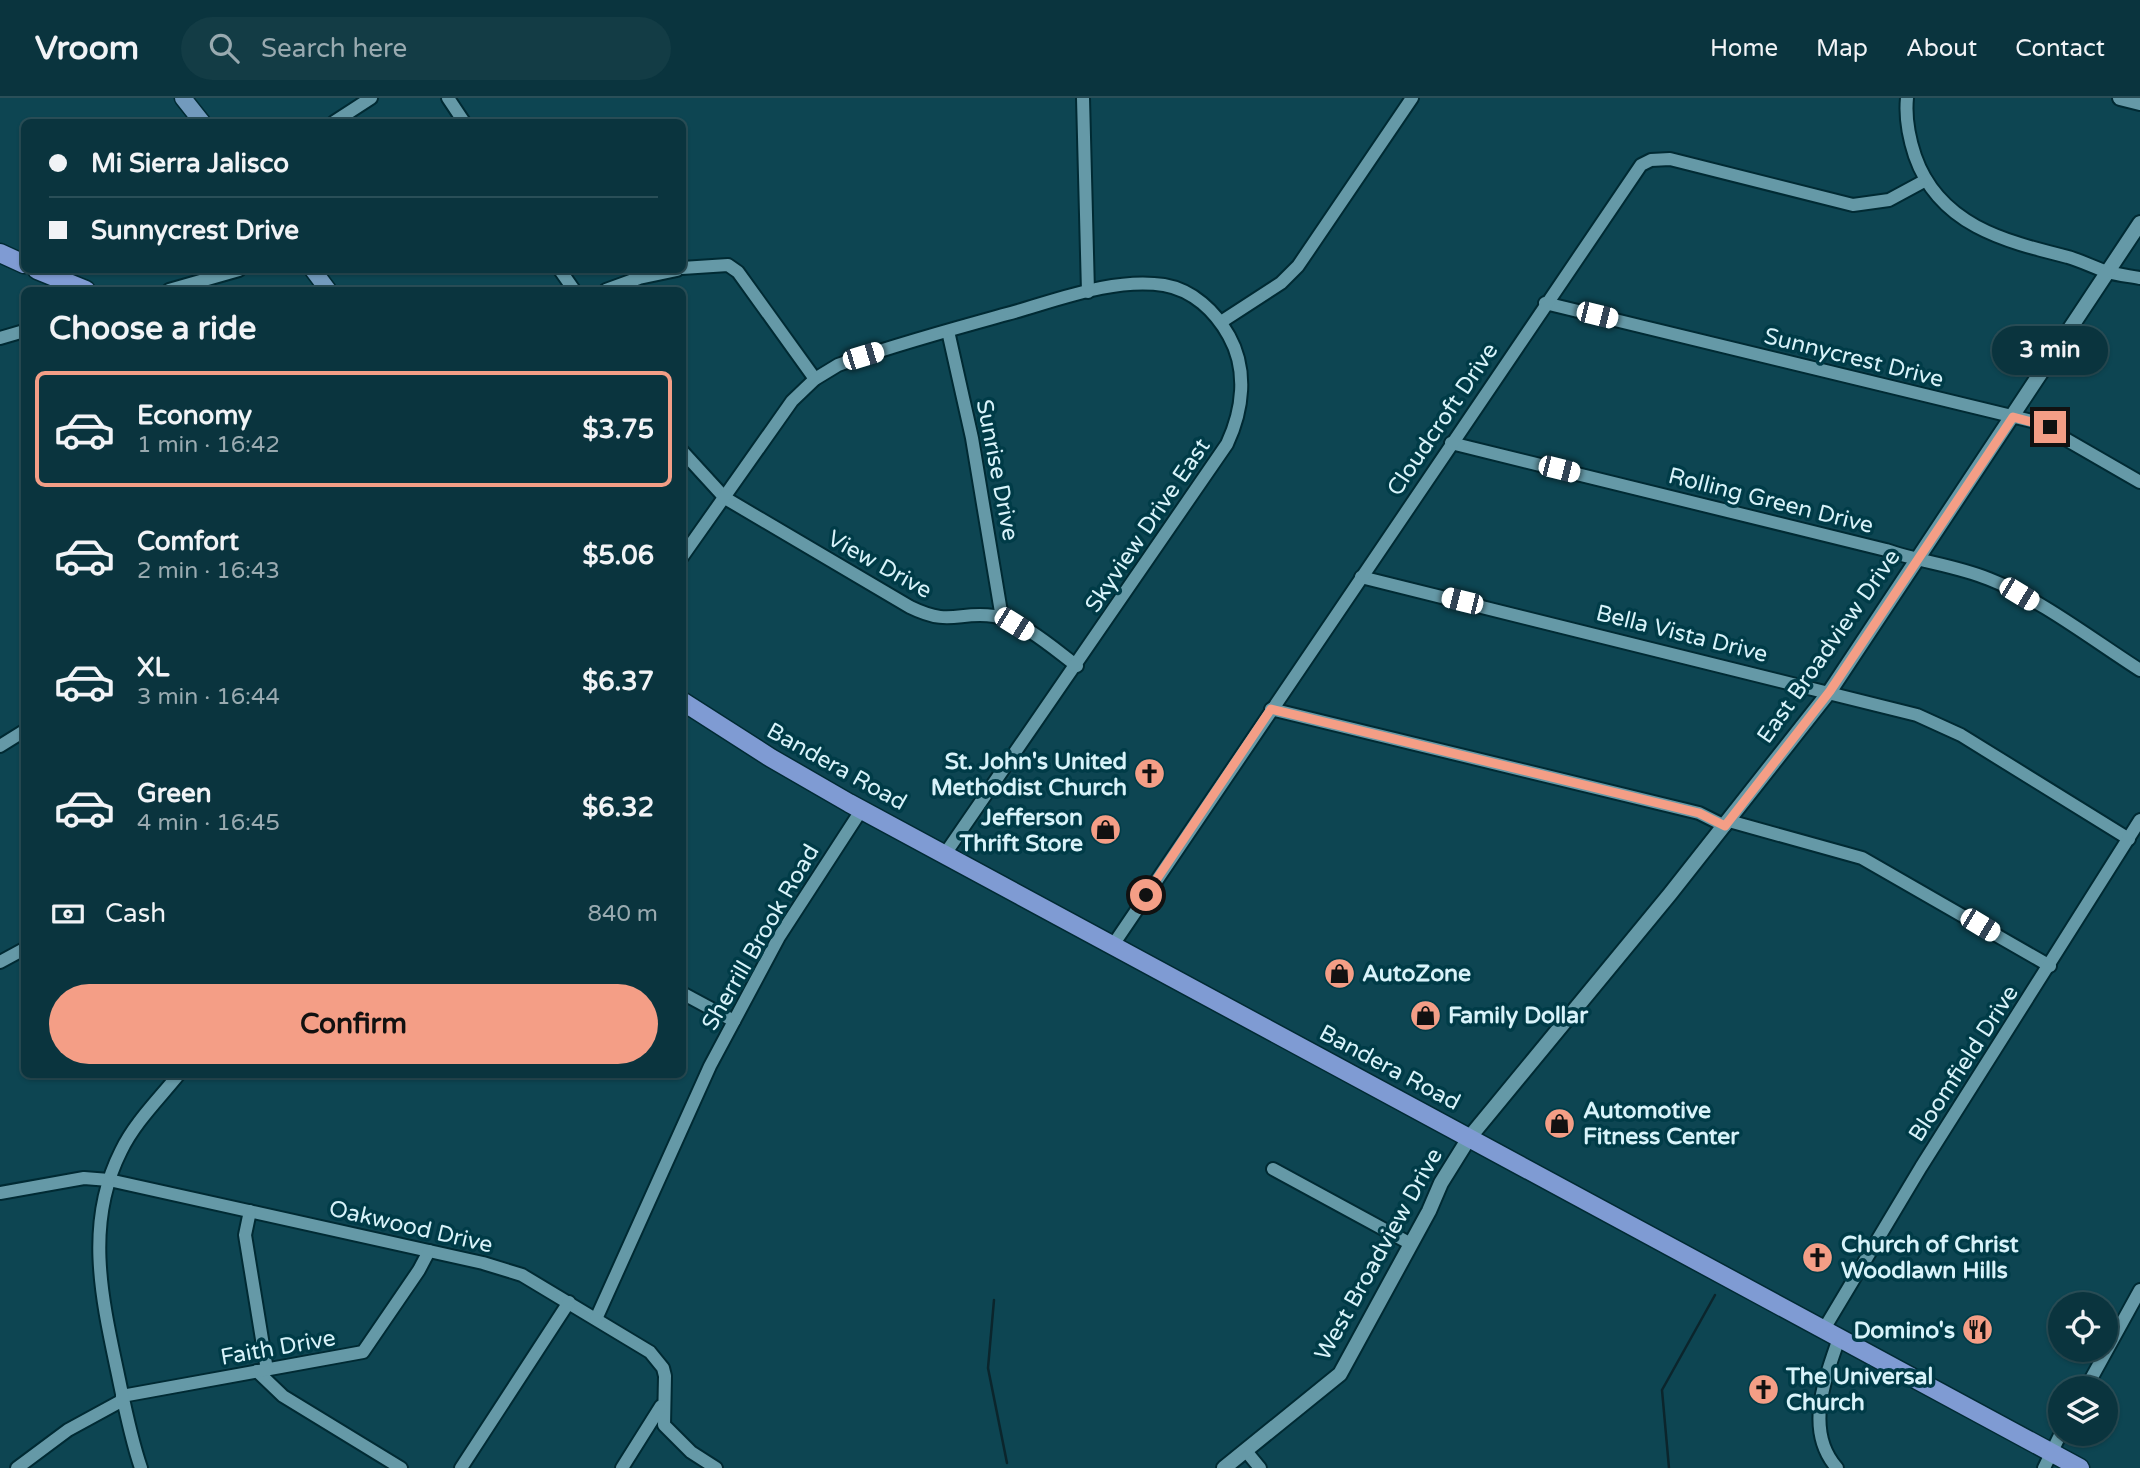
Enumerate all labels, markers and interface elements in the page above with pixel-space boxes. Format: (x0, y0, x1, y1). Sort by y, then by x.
search box (181, 17, 671, 80)
text: Vroom (35, 29, 139, 68)
icon: search (205, 29, 243, 67)
text: Search here (261, 33, 407, 64)
text: Home (1710, 34, 1778, 63)
text: Map (1816, 34, 1868, 63)
text: About (1906, 34, 1977, 63)
text: Contact (2015, 34, 2105, 63)
text: Mi Sierra Jalisco (91, 148, 289, 179)
text: Sunnycrest Drive (91, 215, 299, 246)
car (1575, 300, 1620, 330)
text: Choose a ride (49, 310, 256, 348)
street label: Sunnycrest Drive (1761, 322, 1946, 394)
callout: 3 min (1992, 326, 2108, 374)
text: 3 min (2019, 336, 2081, 364)
street label: Cloudcroft Drive (1381, 338, 1504, 501)
car (840, 340, 887, 372)
street label: Sunrise Drive (970, 397, 1024, 543)
icon: car (53, 398, 116, 461)
text: Economy (137, 400, 252, 431)
route end (2034, 411, 2066, 443)
text: $3.75 (582, 414, 654, 445)
text: 1 min · 16:42 (137, 431, 280, 459)
street label: Skyview Drive East (1079, 433, 1217, 618)
car (1537, 454, 1582, 484)
street label: Rolling Green Drive (1665, 462, 1876, 540)
icon: car (53, 524, 116, 587)
street label: View Drive (822, 525, 937, 605)
text: Comfort (137, 526, 239, 557)
text: $5.06 (582, 540, 654, 571)
street label: East Broadview Drive (1751, 544, 1906, 749)
text: 2 min · 16:43 (137, 557, 280, 585)
car (1996, 574, 2043, 614)
car (1440, 586, 1485, 616)
street label: Bella Vista Drive (1593, 599, 1771, 669)
car (991, 604, 1038, 644)
icon: car (53, 650, 116, 713)
text: XL (137, 652, 169, 683)
text: $6.37 (582, 666, 654, 697)
text: 3 min · 16:44 (137, 683, 280, 711)
street label: Bandera Road (762, 717, 911, 817)
place label: St. John's United Methodist Church (931, 748, 1127, 802)
church icon: St. John's United Methodist Church (1133, 757, 1167, 791)
icon: car (53, 776, 116, 839)
text: Green (137, 778, 212, 809)
text: $6.32 (582, 792, 654, 823)
place label: Jefferson Thrift Store (959, 804, 1083, 858)
text: 4 min · 16:45 (137, 809, 280, 837)
shop icon: Jefferson Thrift Store (1089, 813, 1123, 847)
street label: Sherrill Brook Road (696, 839, 826, 1036)
route start (1130, 879, 1162, 911)
icon: cash (49, 895, 87, 933)
text: Cash (105, 898, 166, 929)
text: 840 m (588, 900, 658, 928)
car (1957, 905, 2004, 945)
shop icon: AutoZone (1322, 956, 1356, 990)
place label: AutoZone (1362, 960, 1471, 988)
street label: Bloomfield Drive (1903, 980, 2025, 1147)
button: Confirm (49, 984, 658, 1064)
shop icon: Family Dollar (1408, 998, 1442, 1032)
place label: Family Dollar (1448, 1002, 1589, 1030)
street label: Bandera Road (1314, 1019, 1465, 1117)
place label: Automotive Fitness Center (1583, 1097, 1740, 1151)
shop icon: Automotive Fitness Center (1543, 1106, 1577, 1140)
street label: West Broadview Drive (1309, 1143, 1449, 1365)
street label: Oakwood Drive (326, 1195, 495, 1259)
place label: Church of Christ Woodlawn Hills (1841, 1231, 2019, 1285)
church icon: Church of Christ Woodlawn Hills (1801, 1240, 1835, 1274)
map controls (2048, 1292, 2118, 1446)
button: locate (2048, 1292, 2118, 1362)
restaurant icon: Domino's (1961, 1313, 1995, 1347)
place label: Domino's (1854, 1317, 1955, 1345)
street label: Faith Drive (218, 1324, 338, 1372)
place label: The Universal Church (1785, 1363, 1933, 1417)
church icon: The Universal Church (1746, 1372, 1780, 1406)
button: layers (2048, 1376, 2118, 1446)

